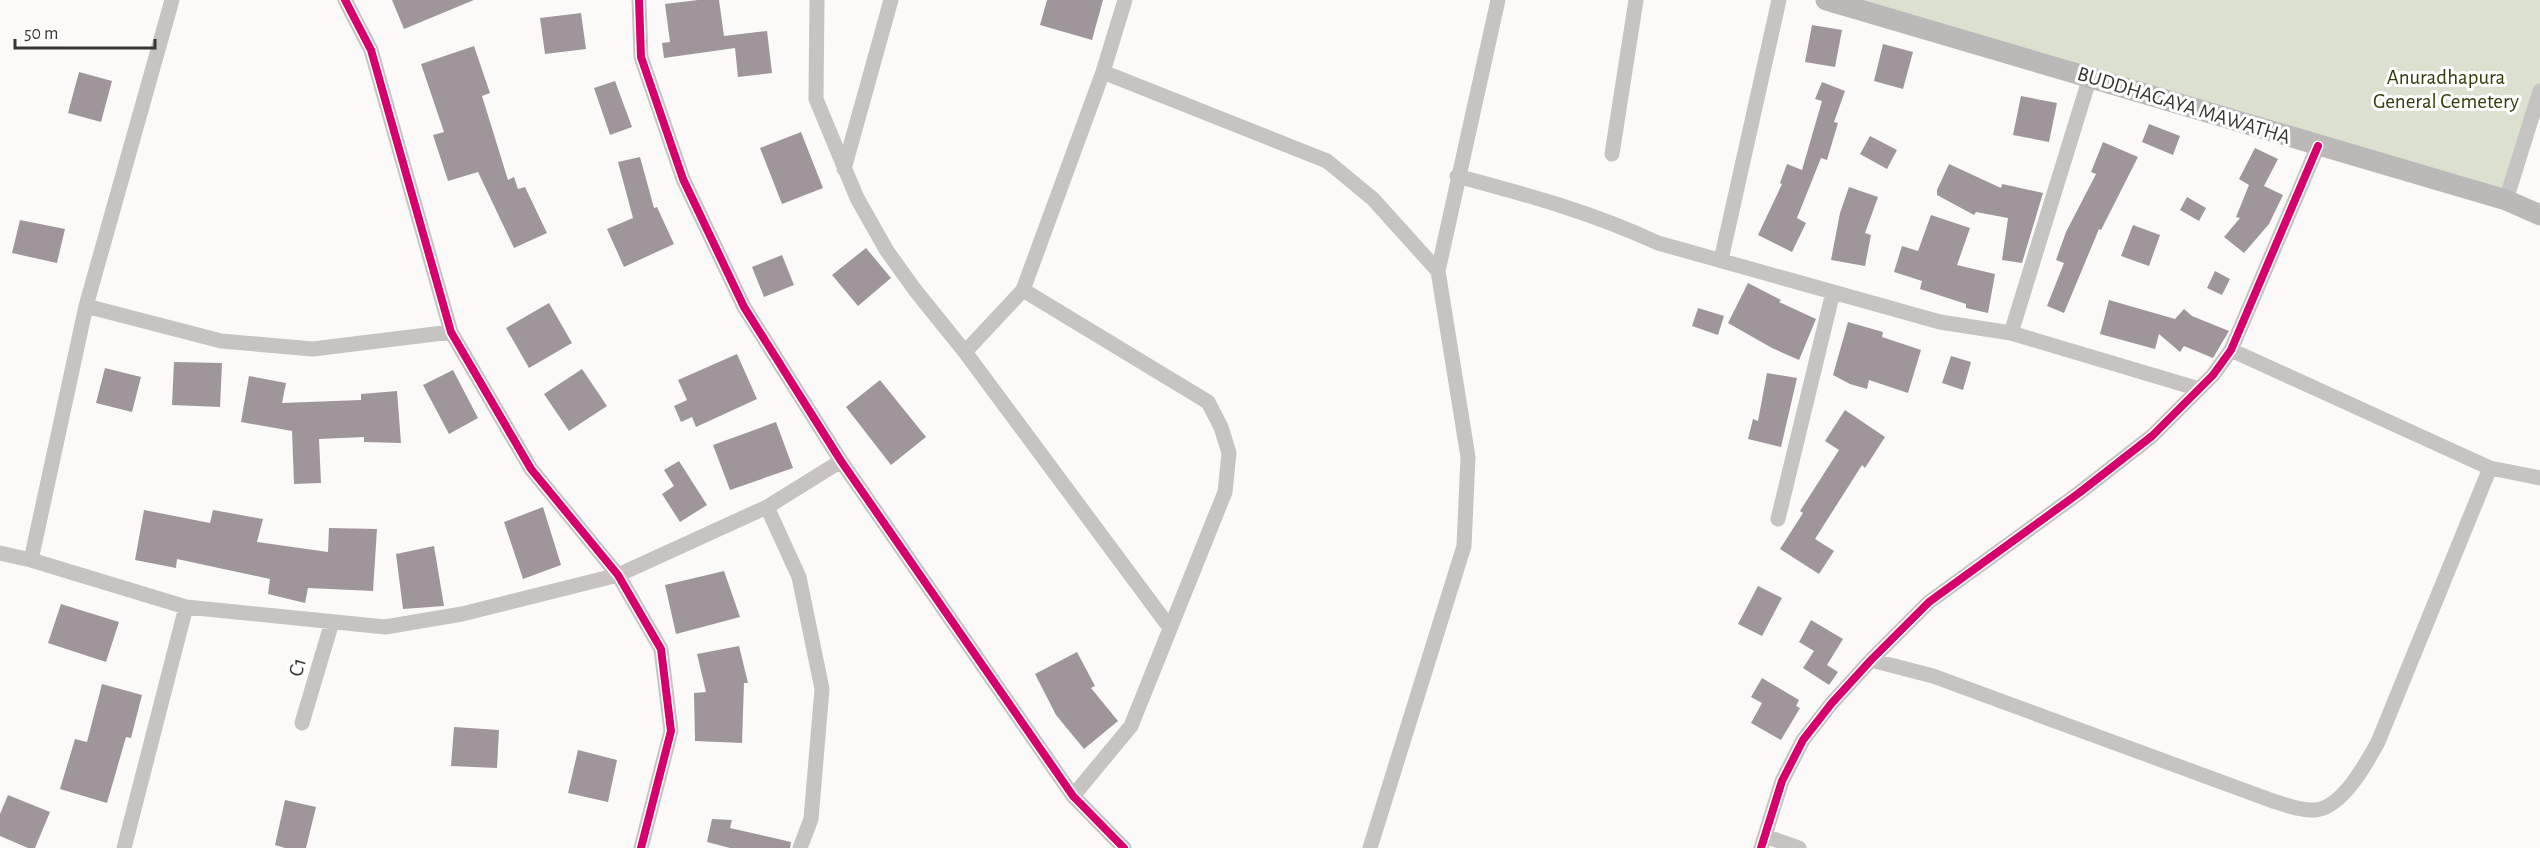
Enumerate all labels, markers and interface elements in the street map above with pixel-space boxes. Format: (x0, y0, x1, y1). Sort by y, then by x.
scale bar (15, 12, 154, 50)
text: 50 m (24, 25, 58, 43)
street label: BUDDHAGAYA MAWATHA (2075, 63, 2293, 148)
park label: Anuradhapura General Cemetery (2373, 67, 2519, 112)
street label: C1 (285, 656, 310, 679)

